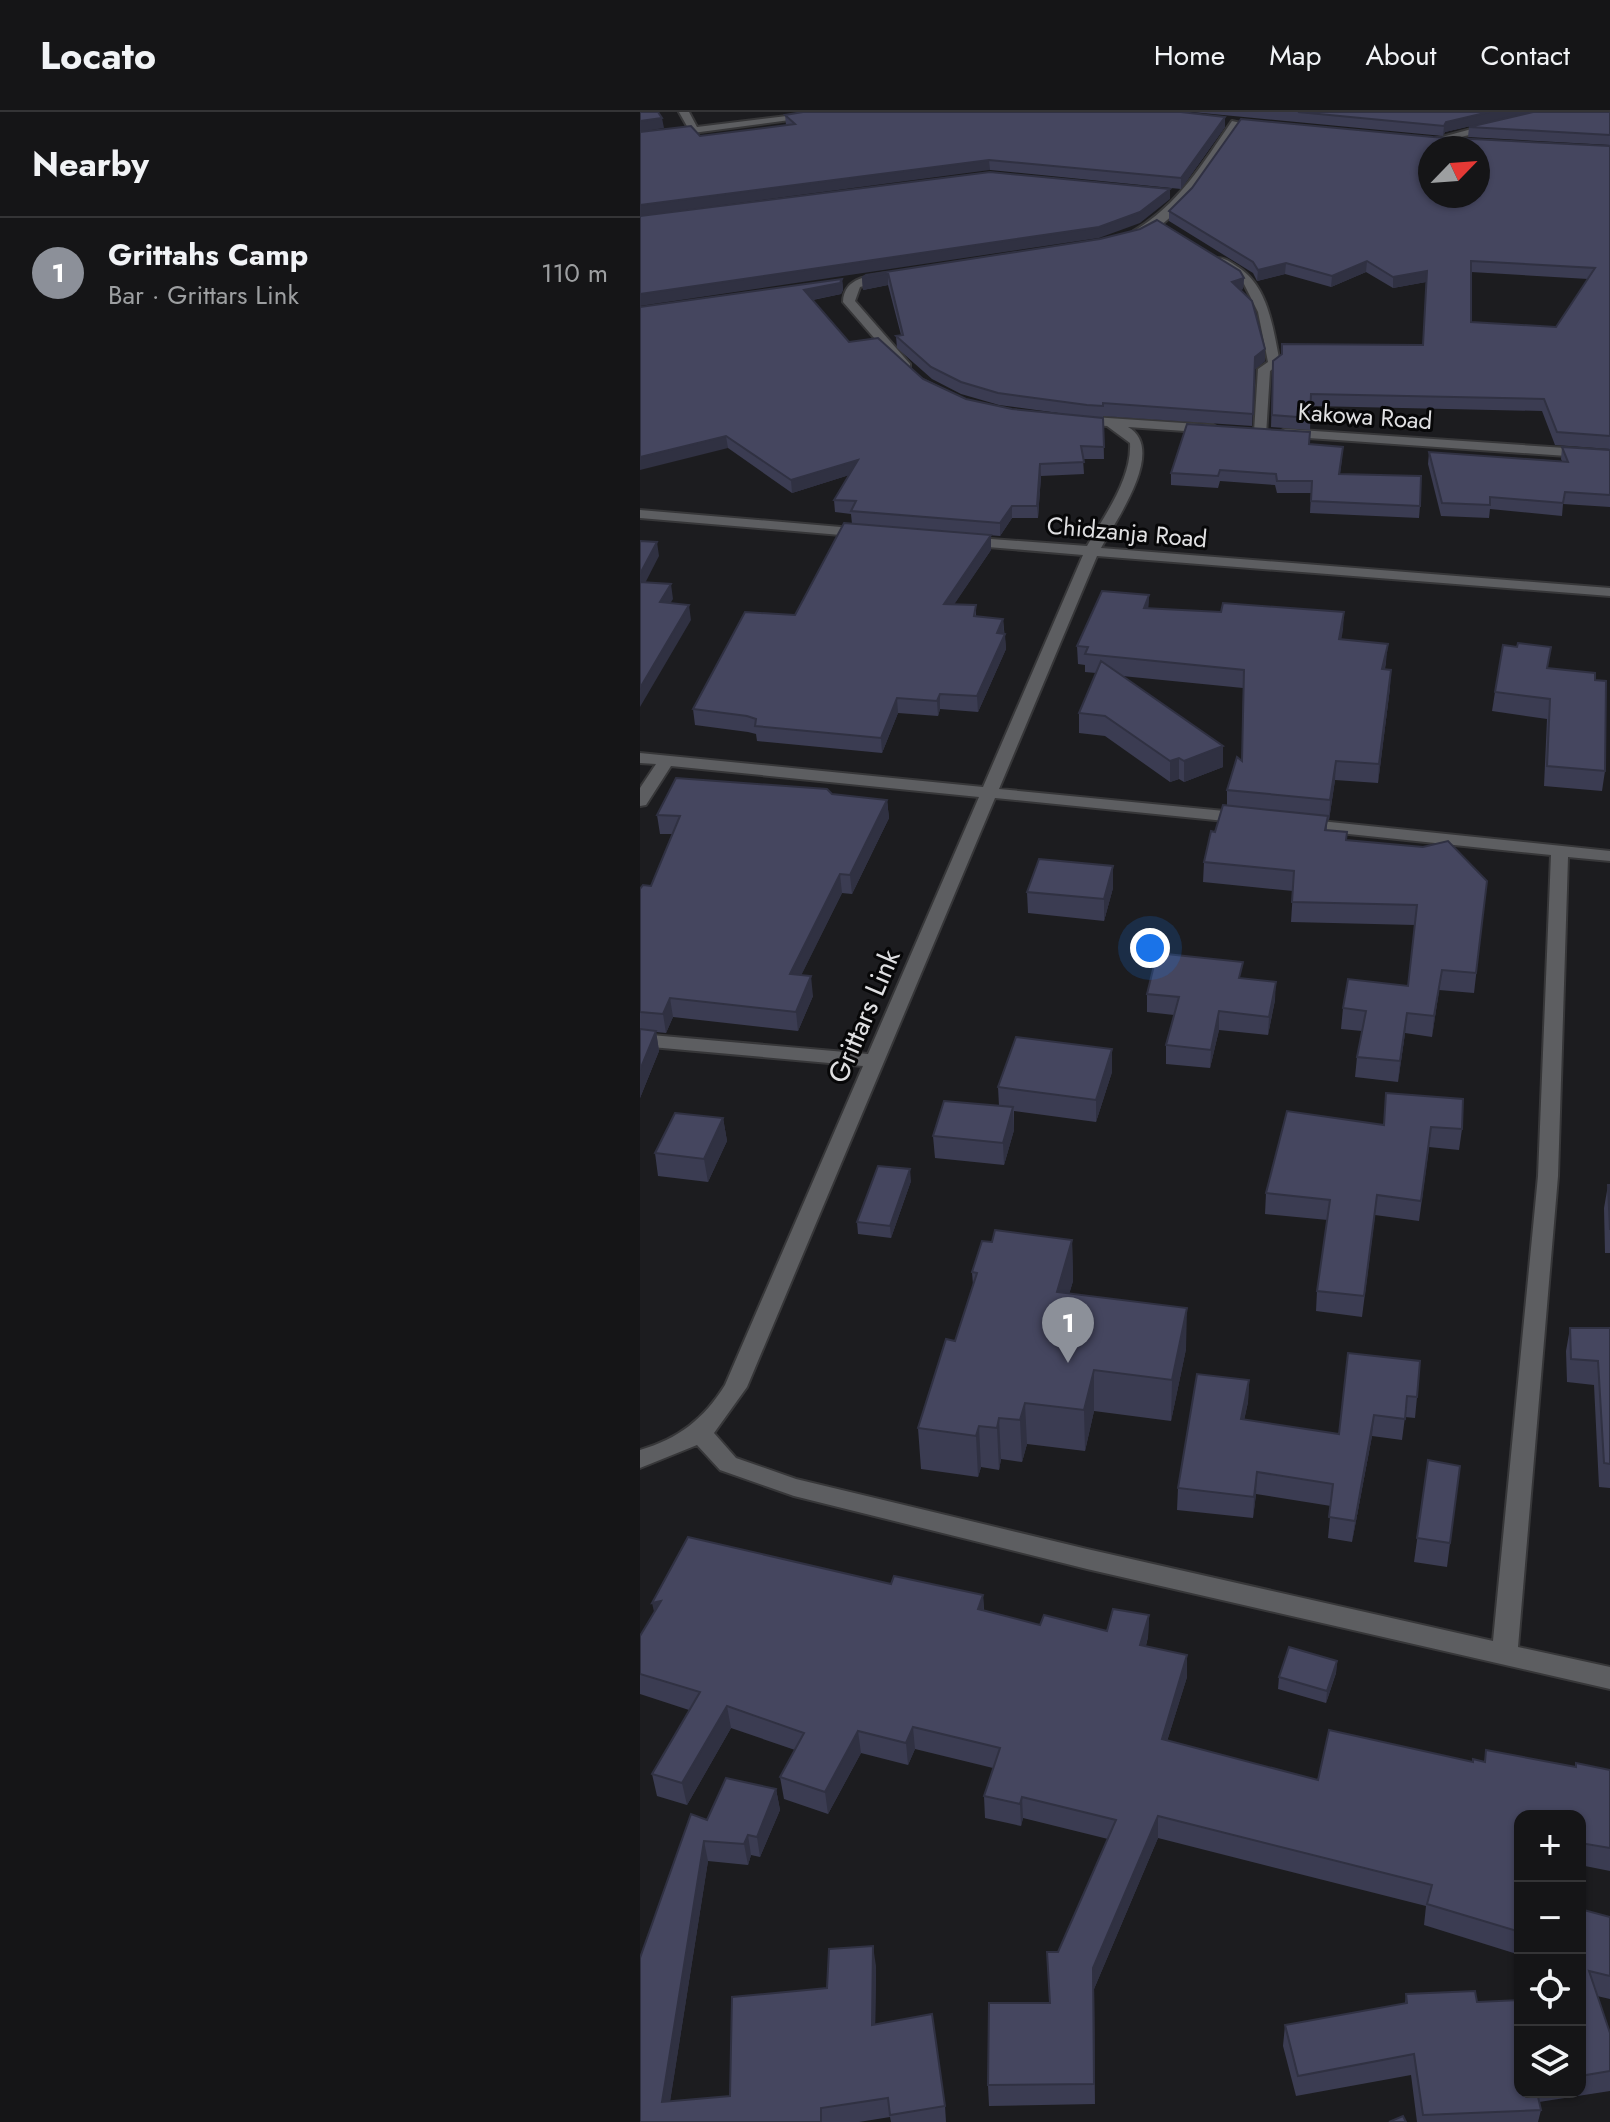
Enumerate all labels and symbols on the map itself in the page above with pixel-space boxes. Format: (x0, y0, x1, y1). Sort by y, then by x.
north arrow (1418, 136, 1490, 208)
street label: Kakowa Road (1296, 394, 1434, 438)
street label: Chidzanja Road (1045, 508, 1209, 556)
your location (1130, 928, 1170, 968)
street label: Grittars Link (817, 942, 911, 1089)
pin: 1 (1042, 1297, 1094, 1363)

